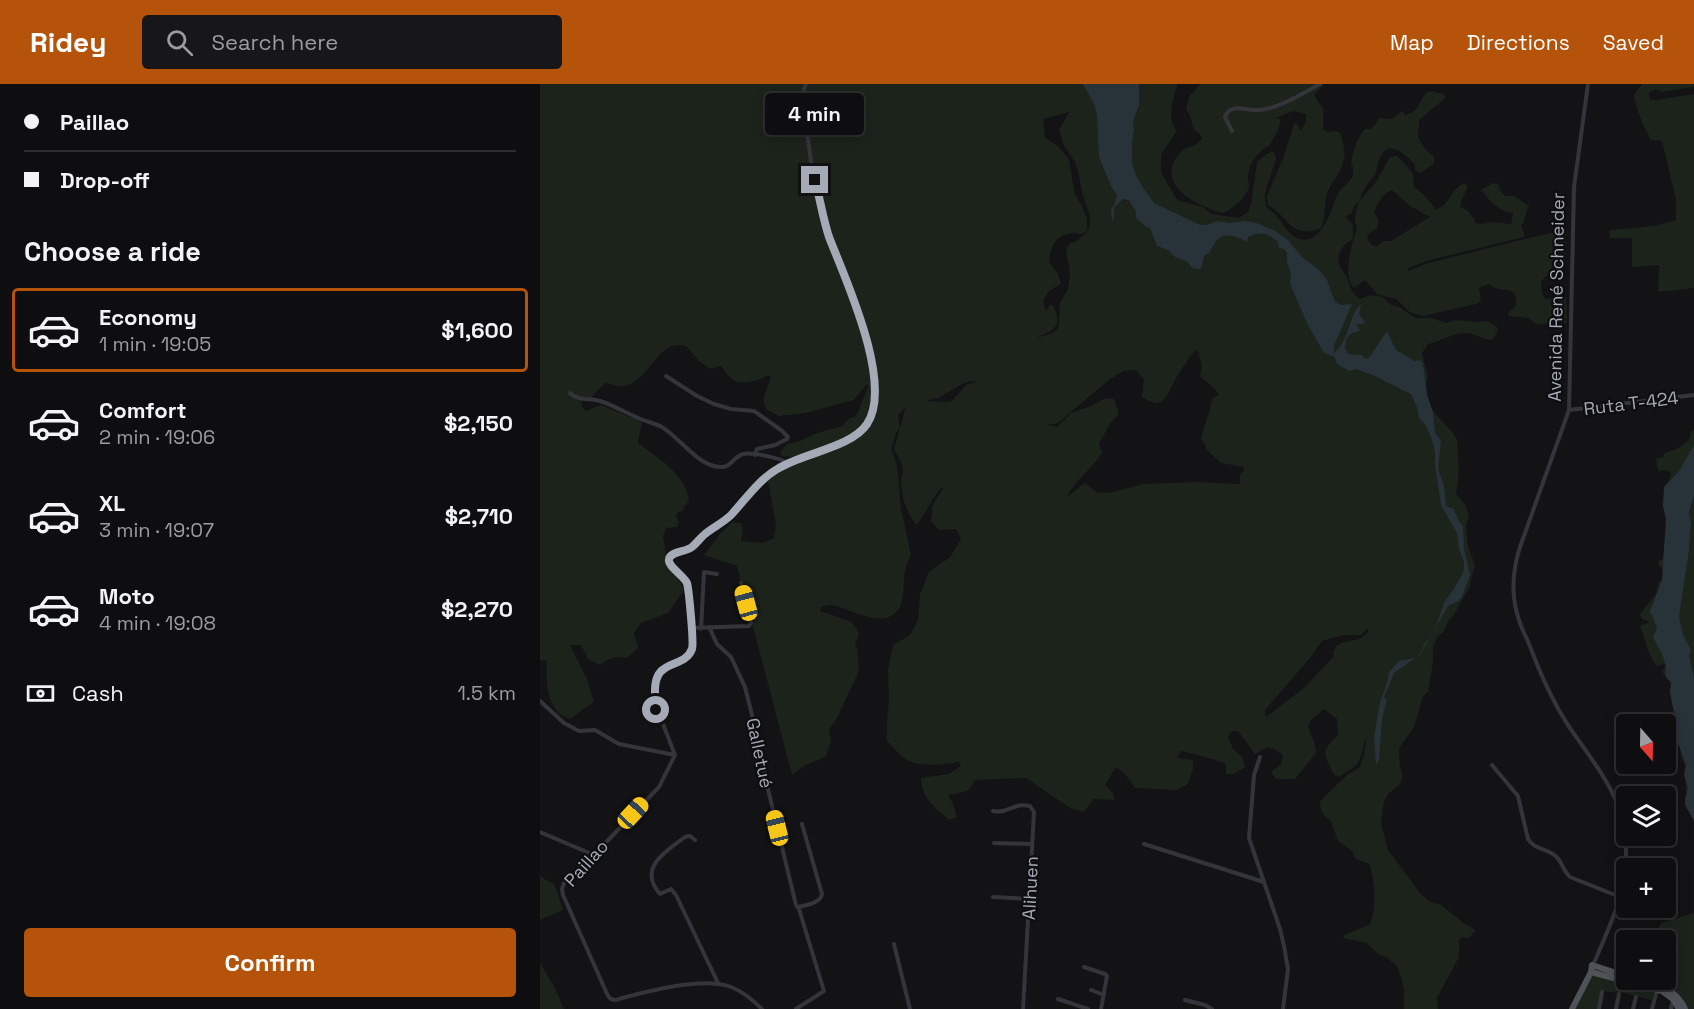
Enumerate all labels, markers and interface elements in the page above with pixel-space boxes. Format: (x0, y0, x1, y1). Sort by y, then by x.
search box (142, 15, 562, 69)
text: Ridey (30, 24, 106, 60)
icon: search (163, 26, 196, 59)
text: Search here (211, 28, 338, 56)
text: Map (1390, 29, 1434, 56)
text: Directions (1467, 29, 1570, 56)
text: Saved (1603, 29, 1664, 56)
callout: 4 min (766, 93, 864, 135)
text: 4 min (788, 101, 841, 127)
text: Paillao (60, 108, 129, 136)
text: Drop-off (60, 166, 150, 194)
route end (801, 166, 828, 193)
street label: Avenida René Schneider (1543, 192, 1569, 402)
text: Choose a ride (24, 234, 201, 269)
icon: car (27, 303, 81, 357)
text: Economy (99, 303, 197, 331)
text: $1,600 (441, 316, 513, 344)
text: 1 min · 19:05 (99, 331, 211, 357)
street label: Ruta T-424 (1582, 386, 1680, 420)
icon: car (27, 396, 81, 450)
text: Comfort (99, 396, 187, 424)
text: $2,150 (444, 409, 513, 437)
text: 2 min · 19:06 (99, 424, 215, 450)
icon: car (27, 489, 81, 543)
text: XL (99, 489, 125, 517)
text: $2,710 (445, 502, 513, 530)
text: 3 min · 19:07 (99, 517, 214, 543)
icon: car (27, 582, 81, 636)
text: Moto (99, 582, 155, 610)
car (733, 583, 759, 623)
text: $2,270 (441, 595, 513, 623)
text: 4 min · 19:08 (99, 610, 216, 636)
icon: cash (24, 677, 57, 710)
text: Cash (72, 679, 124, 707)
text: 1.5 km (458, 680, 516, 706)
route start (642, 696, 669, 723)
north arrow (1616, 714, 1676, 774)
map controls (1616, 714, 1676, 990)
street label: Galletué (741, 716, 779, 790)
button: layers (1616, 786, 1676, 846)
car (614, 794, 652, 832)
car (764, 808, 790, 848)
street label: Paillao (559, 835, 613, 891)
street label: Alihuen (1017, 856, 1043, 920)
button: + (1616, 858, 1676, 918)
button: Confirm (24, 928, 516, 997)
button: − (1616, 930, 1676, 990)

